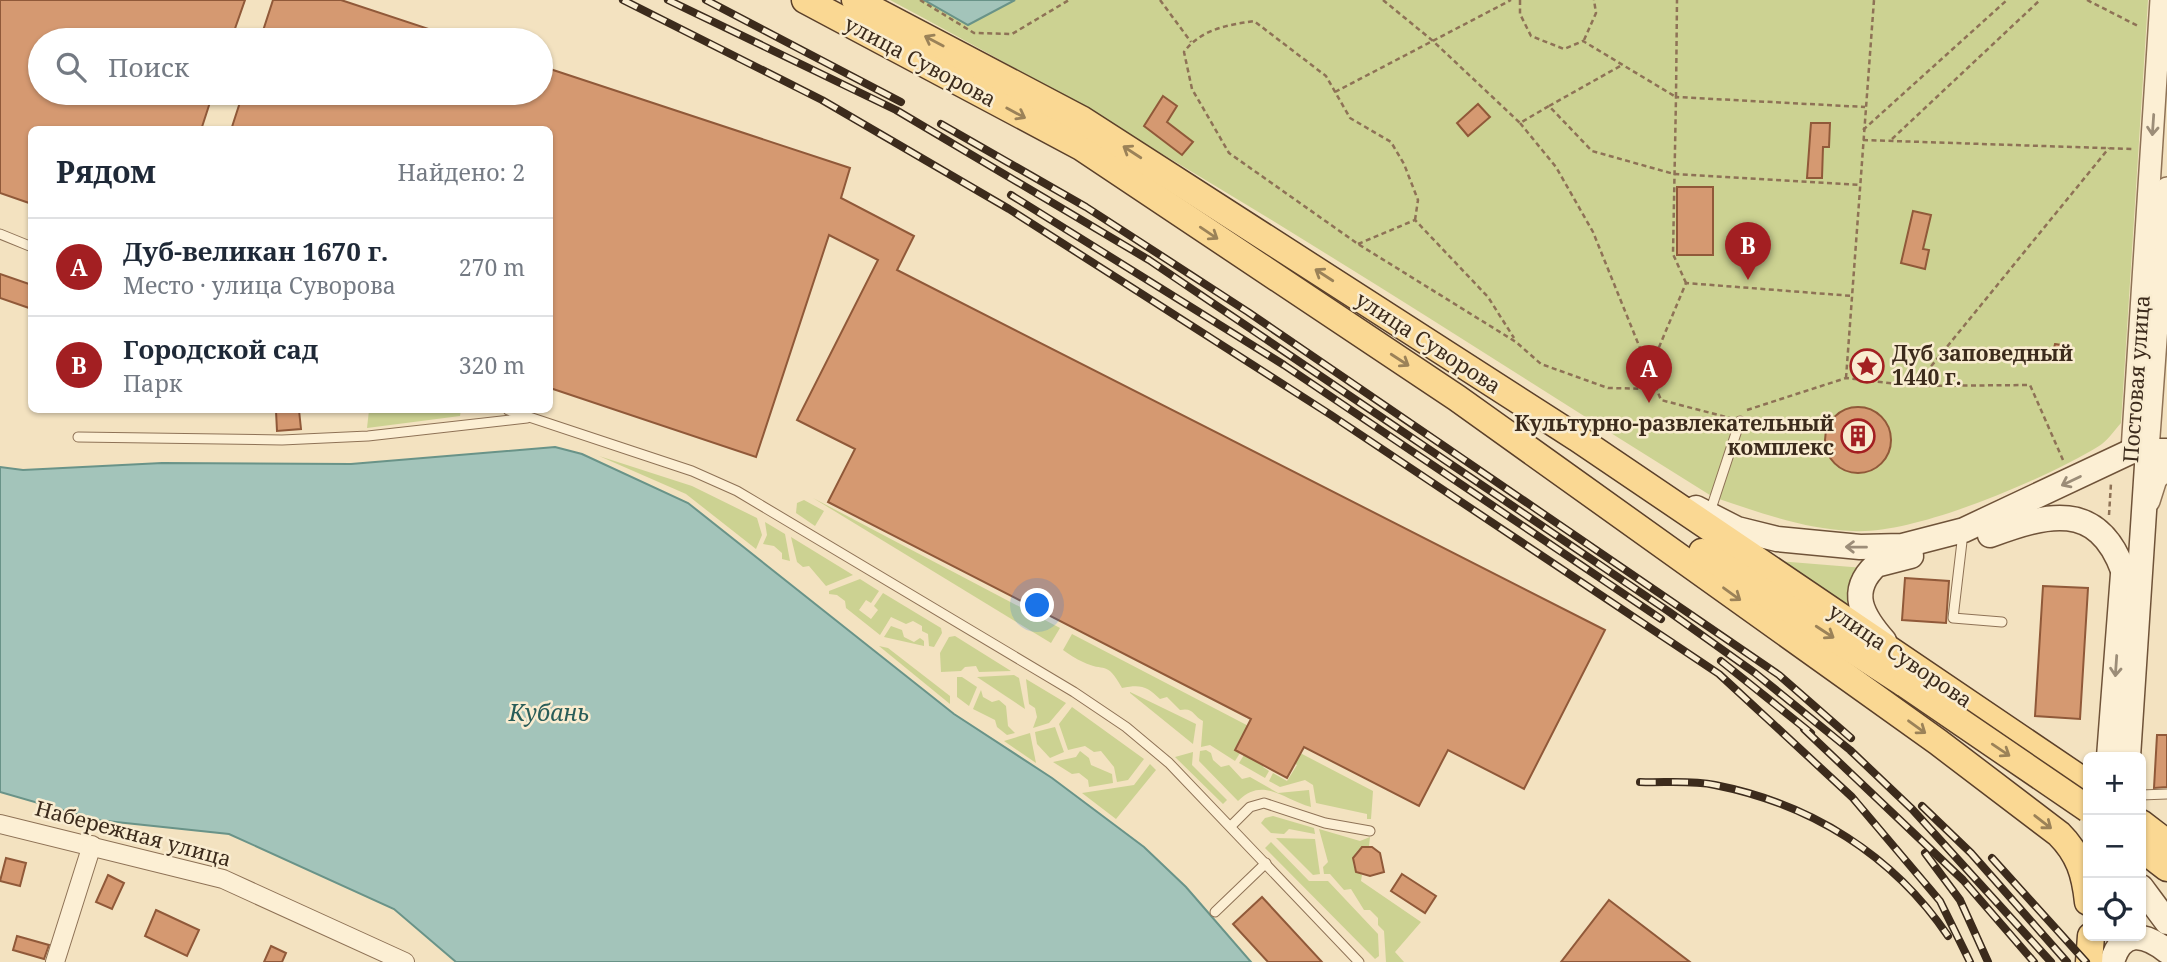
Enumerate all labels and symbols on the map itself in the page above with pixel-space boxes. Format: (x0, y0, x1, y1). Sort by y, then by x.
street label: улица Суворова (840, 9, 1001, 113)
one-way arrow (924, 34, 944, 48)
one-way arrow (1005, 107, 1026, 120)
one-way arrow (2146, 113, 2159, 136)
one-way arrow (1123, 145, 1143, 159)
pin: B (1725, 222, 1771, 280)
one-way arrow (1199, 226, 1218, 240)
one-way arrow (1314, 268, 1334, 282)
street label: улица Суворова (1350, 285, 1507, 400)
street label: Постовая улица (2116, 294, 2156, 464)
place label: Дуб заповедный 1440 г. (1892, 339, 2073, 391)
pin: A (1626, 345, 1672, 403)
place icon: Дуб заповедный 1440 г. (1848, 347, 1886, 385)
one-way arrow (1390, 354, 1410, 368)
place label: Культурно-развлекательный комплекс (1514, 409, 1834, 461)
building icon: Культурно-развлекательный комплекс (1839, 417, 1877, 455)
one-way arrow (2061, 475, 2082, 489)
one-way arrow (1845, 540, 1868, 553)
one-way arrow (1722, 587, 1741, 601)
your location (1020, 588, 1054, 622)
street label: улица Суворова (1823, 597, 1978, 714)
one-way arrow (1815, 625, 1834, 639)
one-way arrow (2109, 654, 2122, 676)
water label: Кубань (508, 696, 589, 728)
one-way arrow (1907, 719, 1926, 734)
one-way arrow (1991, 743, 2011, 757)
street label: Набережная улица (32, 793, 234, 873)
one-way arrow (2033, 814, 2052, 829)

